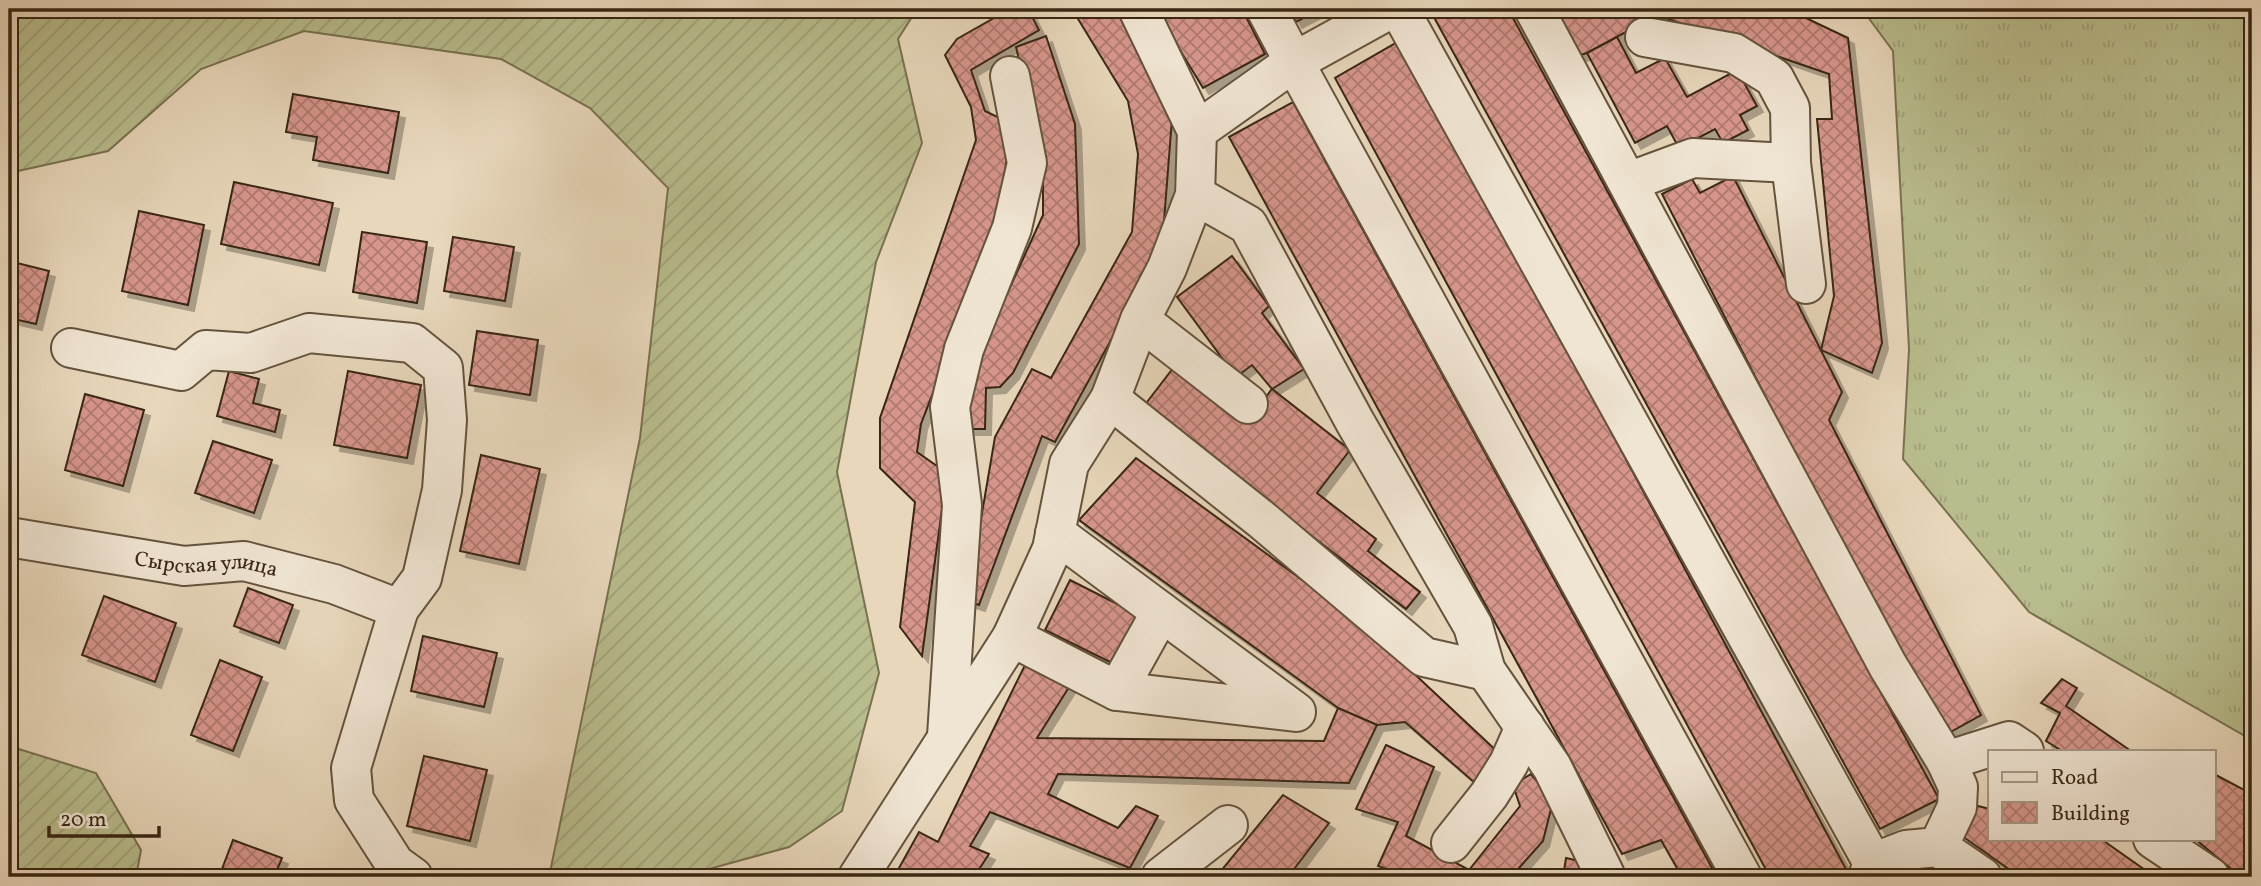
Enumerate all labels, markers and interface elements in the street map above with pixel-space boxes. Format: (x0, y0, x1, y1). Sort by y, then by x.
street label: Сырская улица (132, 545, 281, 585)
legend (1988, 750, 2216, 840)
text: Road (2051, 764, 2098, 793)
scale bar (49, 795, 159, 839)
text: Building (2051, 800, 2130, 829)
text: 20 m (60, 806, 106, 835)

